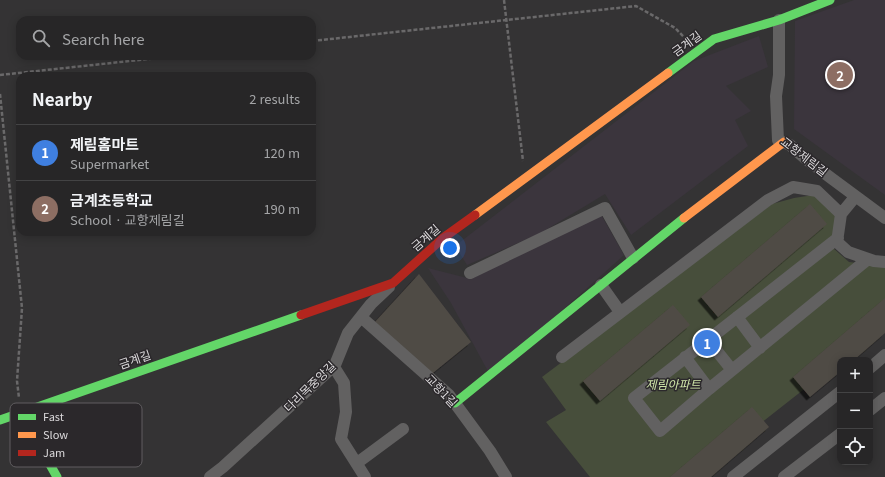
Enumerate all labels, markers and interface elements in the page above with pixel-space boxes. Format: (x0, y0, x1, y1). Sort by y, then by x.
search box (16, 16, 316, 60)
street label: 금계길 (668, 26, 705, 59)
icon: search (30, 27, 52, 49)
text: Search here (62, 28, 144, 49)
pin: 2 (827, 60, 853, 90)
text: Nearby (32, 86, 92, 111)
text: 2 results (249, 89, 300, 108)
street label: 교항제림길 (778, 132, 832, 180)
text: 제림홈마트 (70, 133, 139, 154)
text: 1 (41, 143, 49, 162)
text: 120 m (263, 143, 300, 162)
text: Supermarket (70, 154, 149, 173)
text: 금계초등학교 (70, 189, 153, 210)
text: 2 (41, 199, 49, 218)
text: 190 m (263, 199, 300, 218)
text: School · 교항제림길 (70, 210, 185, 229)
street label: 금계길 (407, 220, 443, 254)
your location (440, 238, 460, 258)
pin: 1 (694, 328, 720, 358)
street label: 금계길 (116, 345, 153, 372)
street label: 다리목중앙길 (279, 357, 339, 415)
map controls (837, 357, 873, 465)
button: + (837, 357, 873, 393)
street label: 교항1길 (422, 370, 462, 410)
park label: 제림아파트 (645, 375, 702, 392)
button: − (837, 393, 873, 429)
legend (10, 403, 142, 467)
text: Fast (43, 408, 64, 424)
text: Slow (43, 426, 68, 442)
button: locate (837, 429, 873, 465)
text: Jam (43, 444, 65, 460)

